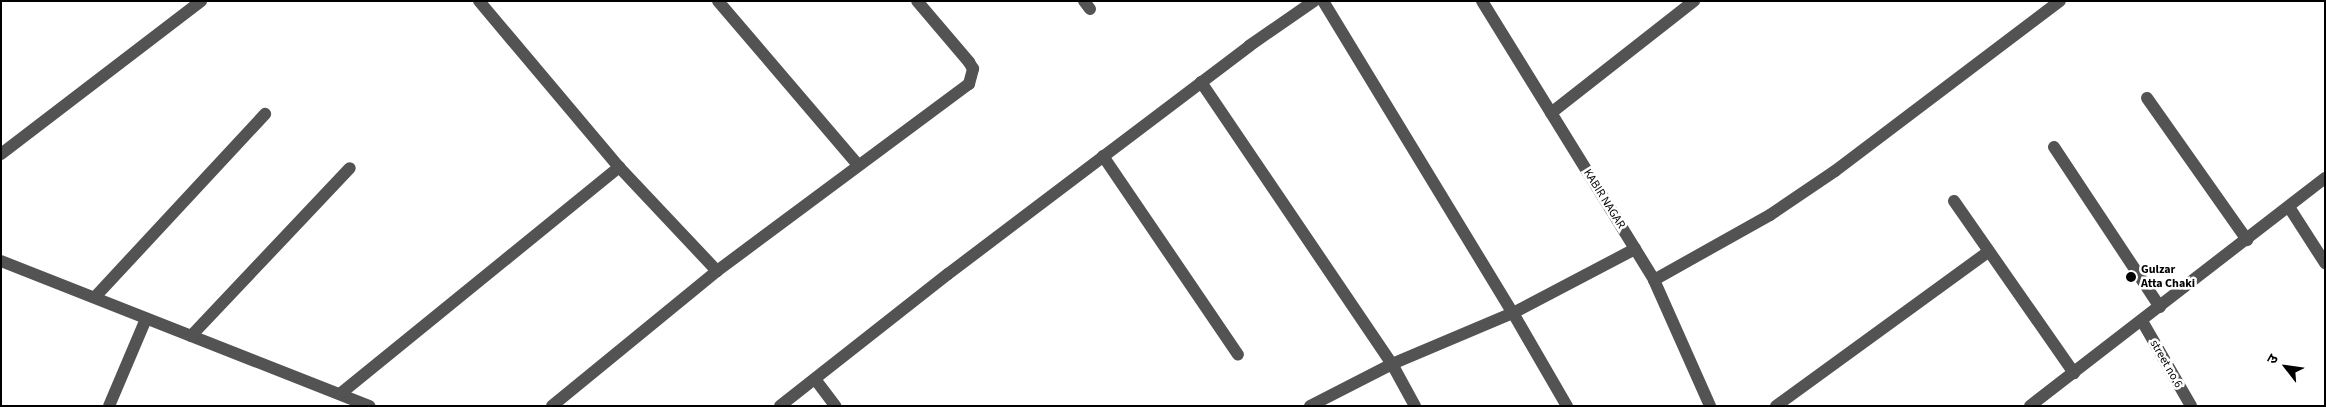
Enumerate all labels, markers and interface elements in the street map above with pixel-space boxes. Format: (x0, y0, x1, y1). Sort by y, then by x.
street label: KABIR NAGAR (1580, 167, 1628, 231)
place label: Gulzar Atta Chaki (2141, 263, 2195, 291)
marker: Gulzar Atta Chaki (2125, 271, 2137, 283)
street label: street no.6 (2147, 337, 2185, 391)
north arrow (2261, 342, 2311, 392)
text: उ (2262, 351, 2284, 368)

